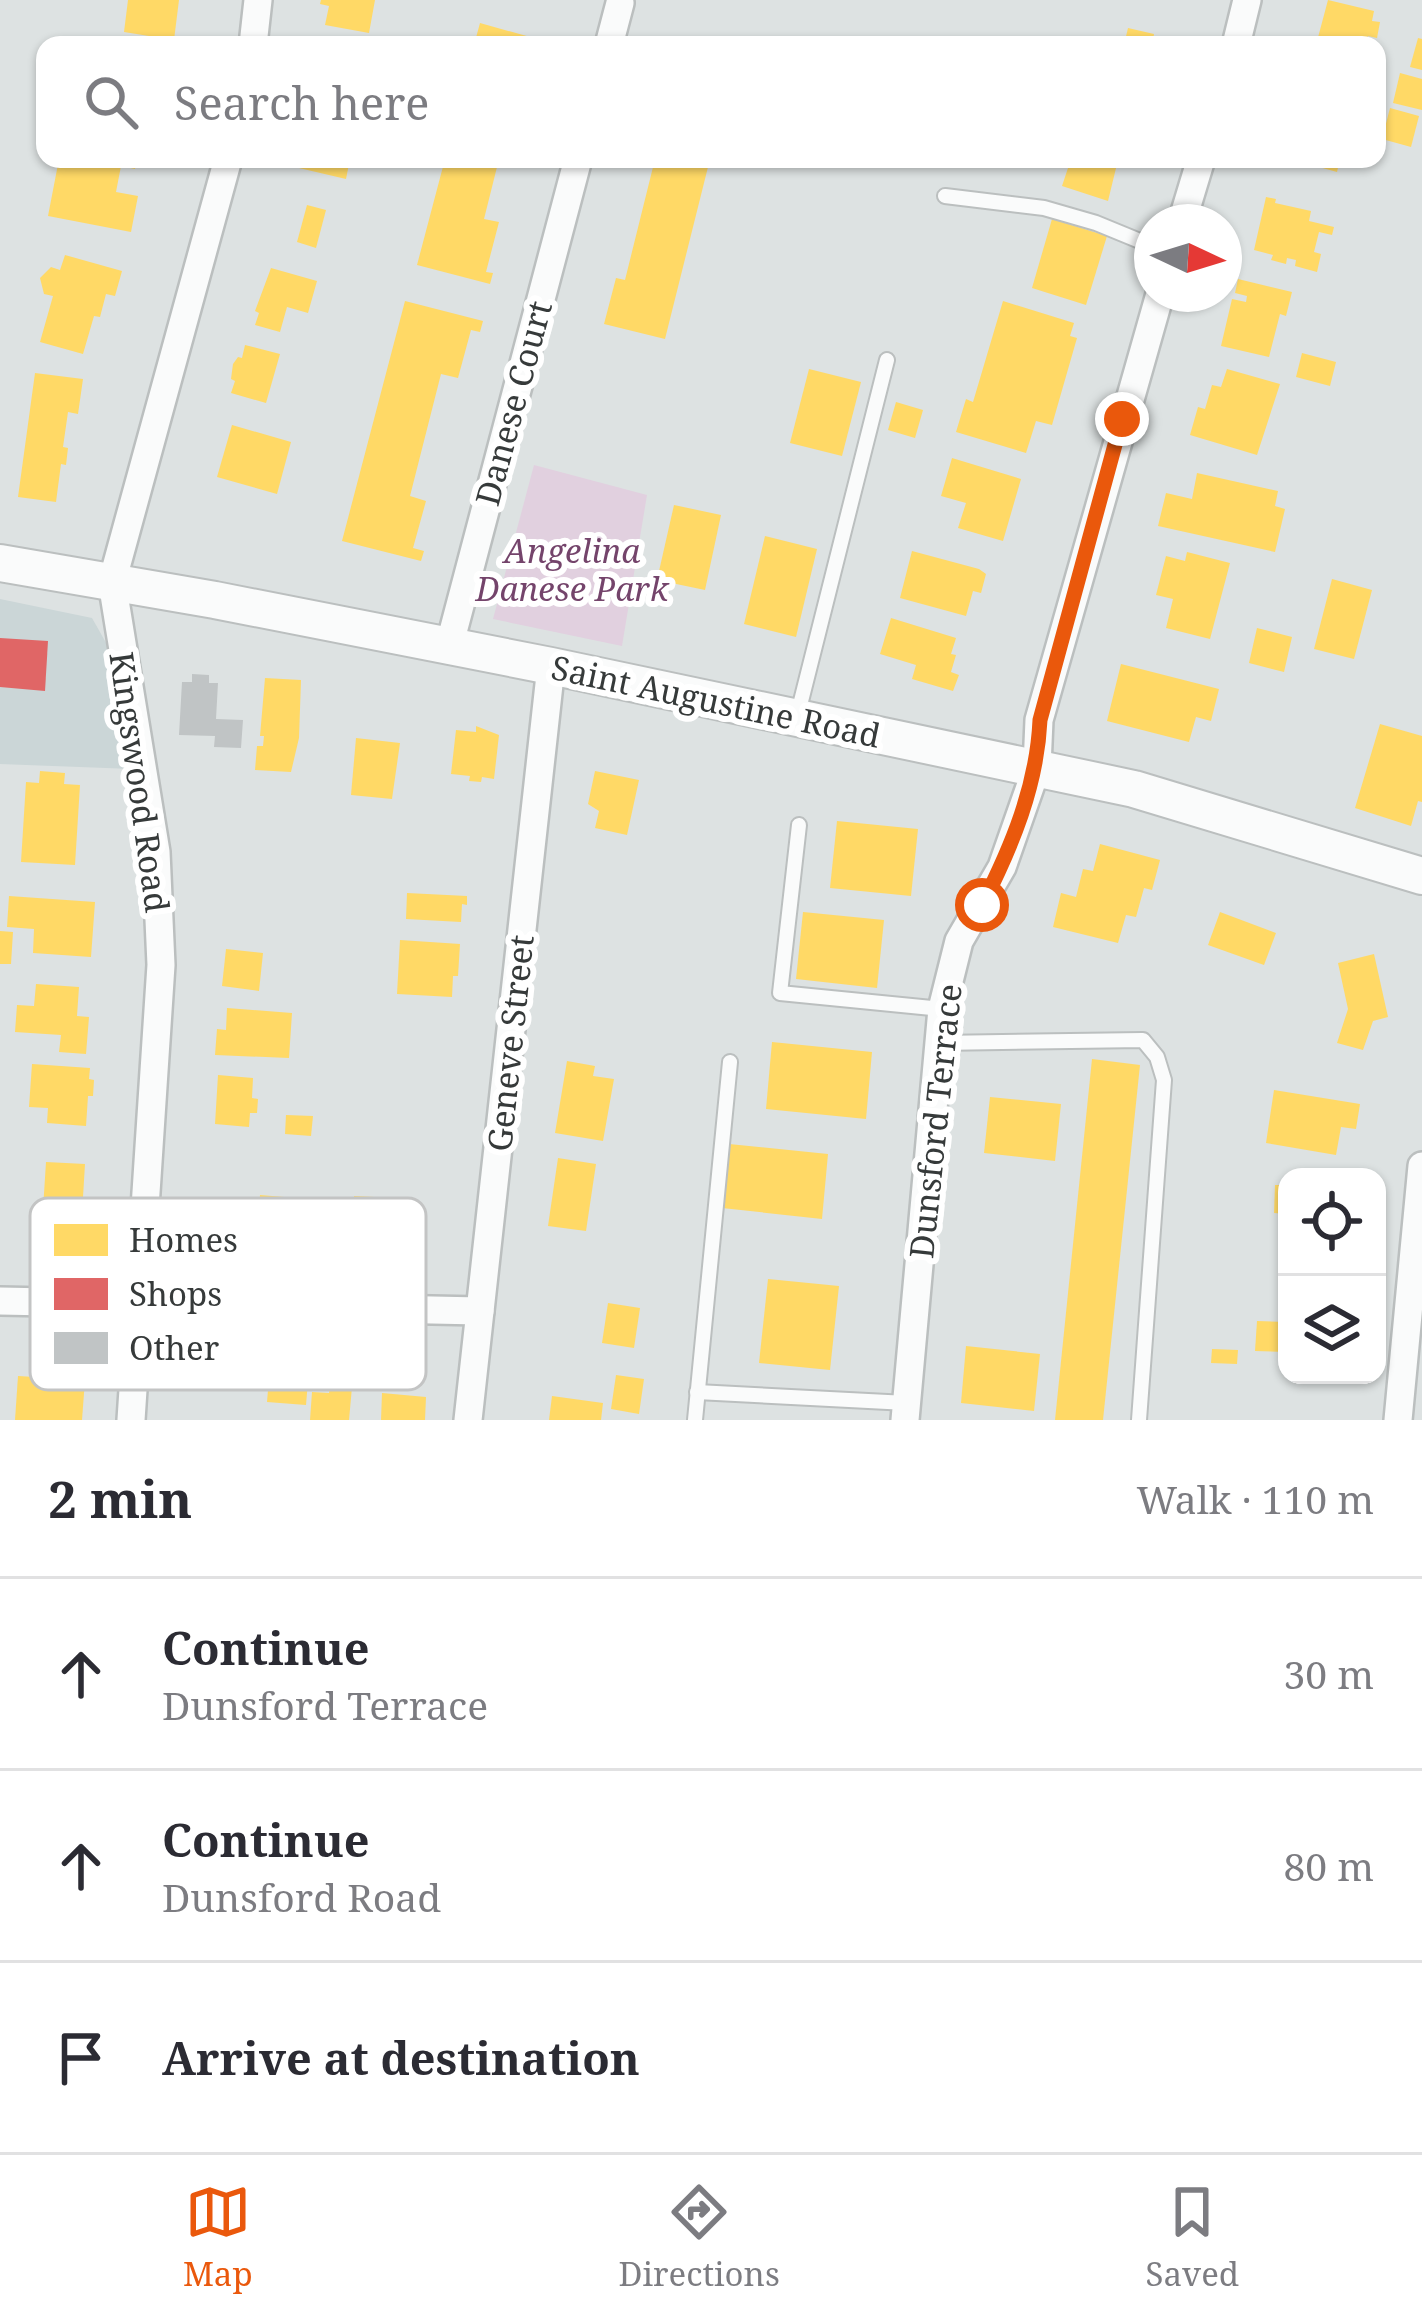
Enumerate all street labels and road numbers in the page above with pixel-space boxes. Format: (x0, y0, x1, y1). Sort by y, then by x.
street label: Danese Court (464, 296, 562, 510)
street label: Saint Augustine Road (548, 644, 884, 758)
street label: Kingswood Road (99, 649, 181, 915)
street label: Geneve Street (476, 932, 544, 1154)
street label: Dunsford Terrace (898, 981, 972, 1261)

